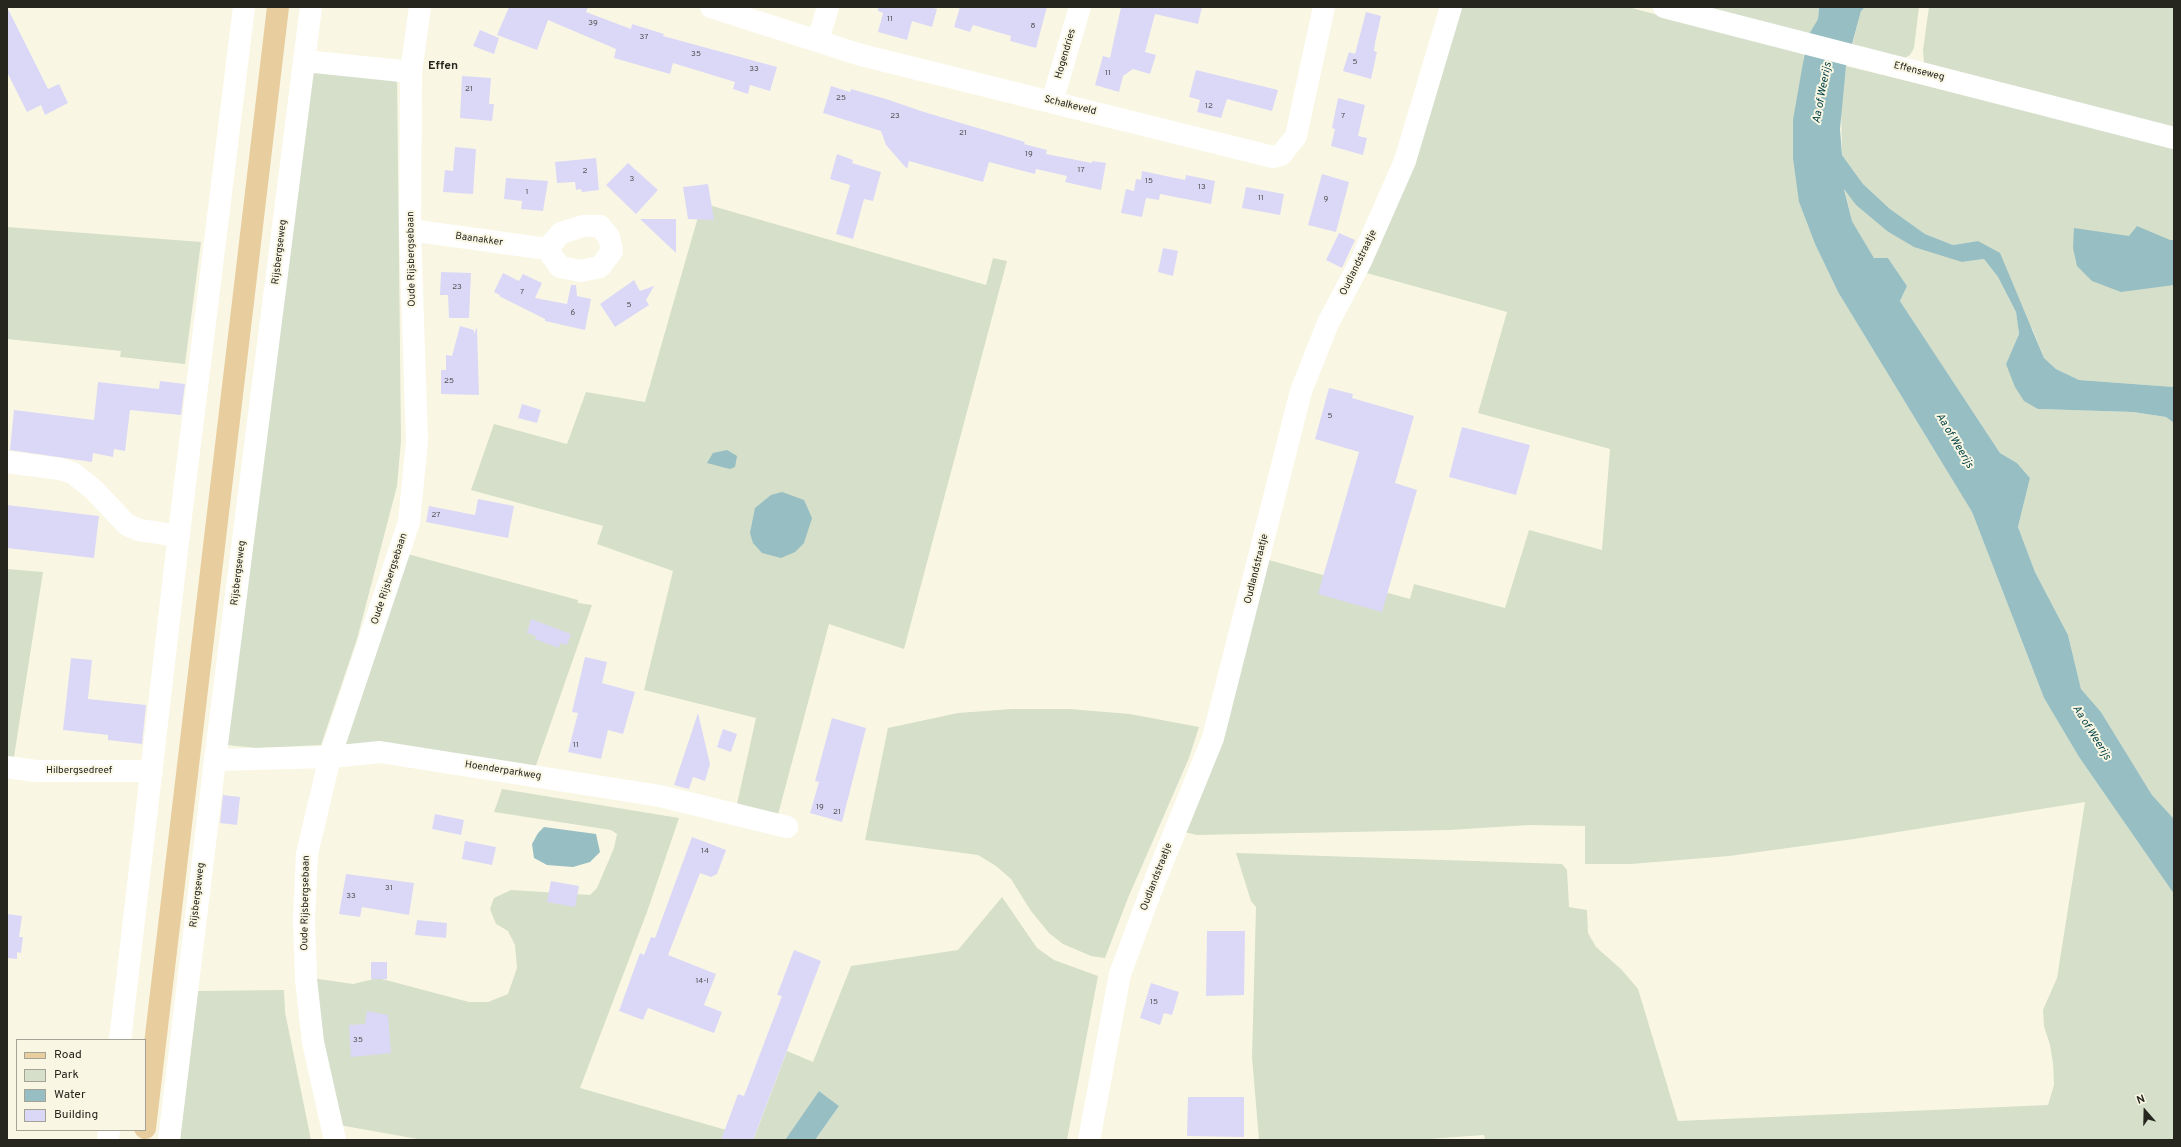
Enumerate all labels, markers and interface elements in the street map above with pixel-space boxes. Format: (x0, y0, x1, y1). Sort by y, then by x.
house number: 11 (887, 14, 893, 24)
house number: 39 (588, 18, 598, 28)
house number: 8 (1031, 21, 1035, 31)
street label: Hogendries (1053, 28, 1079, 80)
house number: 37 (640, 32, 648, 42)
house number: 35 (691, 49, 701, 59)
house number: 5 (1353, 57, 1357, 67)
district label: Effen (428, 60, 458, 74)
street label: Effenseweg (1892, 60, 1946, 84)
water label: Aa of Weerijs (1811, 61, 1835, 125)
house number: 33 (749, 64, 759, 74)
house number: 11 (1105, 68, 1111, 78)
house number: 21 (465, 84, 473, 94)
house number: 25 (836, 93, 846, 103)
street label: Schalkeveld (1043, 94, 1097, 118)
house number: 12 (1205, 101, 1213, 111)
house number: 23 (890, 111, 900, 121)
house number: 7 (1341, 111, 1345, 121)
house number: 21 (959, 128, 967, 138)
house number: 19 (1025, 149, 1033, 159)
house number: 17 (1077, 165, 1085, 175)
house number: 2 (583, 166, 587, 176)
house number: 3 (630, 174, 634, 184)
house number: 15 (1145, 176, 1153, 186)
house number: 13 (1198, 182, 1206, 192)
house number: 1 (526, 187, 528, 197)
house number: 11 (1258, 193, 1264, 203)
house number: 9 (1324, 194, 1328, 204)
street label: Oude Rijsbergsebaan (405, 211, 419, 307)
street label: Rijsbergseweg (270, 219, 290, 285)
street label: Oudlandstraatje (1338, 228, 1380, 298)
street label: Baanakker (454, 231, 504, 249)
house number: 23 (452, 282, 462, 292)
house number: 7 (520, 287, 524, 297)
house number: 5 (627, 300, 631, 310)
house number: 6 (571, 308, 575, 318)
house number: 25 (444, 376, 454, 386)
house number: 5 (1328, 411, 1332, 421)
water label: Aa of Weerijs (1932, 411, 1976, 471)
house number: 27 (432, 510, 440, 520)
street label: Oude Rijsbergsebaan (370, 532, 410, 626)
street label: Oudlandstraatje (1243, 533, 1271, 605)
street label: Rijsbergseweg (229, 540, 249, 606)
water label: Aa of Weerijs (2069, 703, 2113, 763)
house number: 11 (573, 740, 579, 750)
street label: Hoenderparkweg (464, 759, 542, 783)
street label: Hilbergsedreef (46, 765, 112, 777)
house number: 19 (816, 802, 824, 812)
house number: 21 (833, 807, 841, 817)
street label: Oudlandstraatje (1139, 841, 1175, 913)
house number: 14 (701, 846, 709, 856)
street label: Oude Rijsbergsebaan (299, 855, 313, 951)
street label: Rijsbergseweg (188, 862, 208, 928)
house number: 31 (385, 883, 393, 893)
house number: 33 (346, 891, 356, 901)
house number: 14-I (695, 976, 709, 986)
house number: 15 (1150, 997, 1158, 1007)
house number: 35 (353, 1035, 363, 1045)
legend (16, 1039, 146, 1131)
text: Road (54, 1047, 82, 1063)
text: Park (54, 1067, 79, 1083)
text: Water (54, 1087, 86, 1103)
north arrow (2125, 1091, 2165, 1131)
text: N (2135, 1092, 2147, 1108)
text: Building (54, 1107, 98, 1123)

